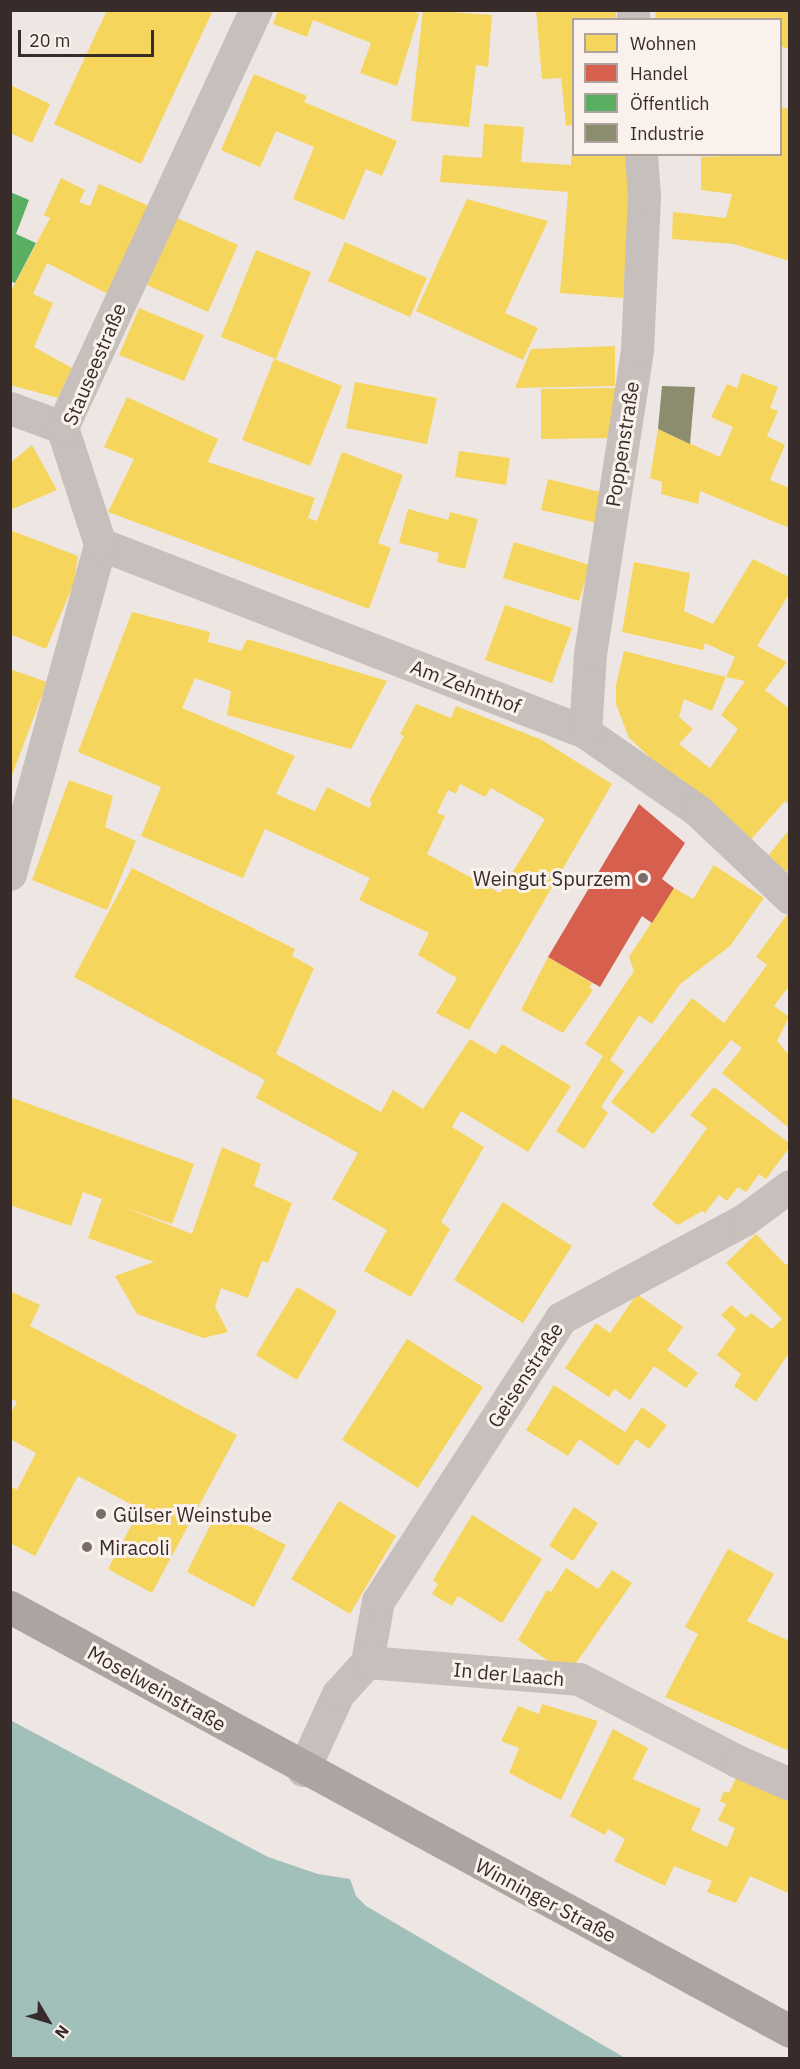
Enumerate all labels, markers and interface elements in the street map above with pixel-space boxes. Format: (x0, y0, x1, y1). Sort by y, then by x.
scale bar (21, 18, 158, 56)
legend (572, 18, 782, 156)
text: 20 m (29, 29, 71, 52)
text: Wohnen (630, 32, 696, 55)
text: Handel (630, 62, 688, 85)
text: Öffentlich (630, 92, 709, 115)
text: Industrie (630, 122, 704, 145)
street label: Stauseestraße (57, 299, 131, 429)
street label: Poppenstraße (600, 380, 644, 508)
street label: Am Zehnthof (407, 654, 525, 718)
place label: Weingut Spurzem (473, 866, 631, 890)
marker: Weingut Spurzem (636, 871, 650, 885)
street label: Geisenstraße (482, 1318, 568, 1432)
place label: Gülser Weinstube (113, 1502, 272, 1526)
marker: Gülser Weinstube (94, 1507, 108, 1521)
place label: Miracoli (99, 1535, 170, 1559)
marker: Miracoli (80, 1540, 94, 1554)
street label: Moselweinstraße (84, 1640, 230, 1736)
street label: In der Laach (452, 1657, 566, 1691)
street label: Winninger Straße (472, 1853, 620, 1947)
north arrow (18, 1991, 78, 2051)
text: N (51, 2021, 74, 2043)

